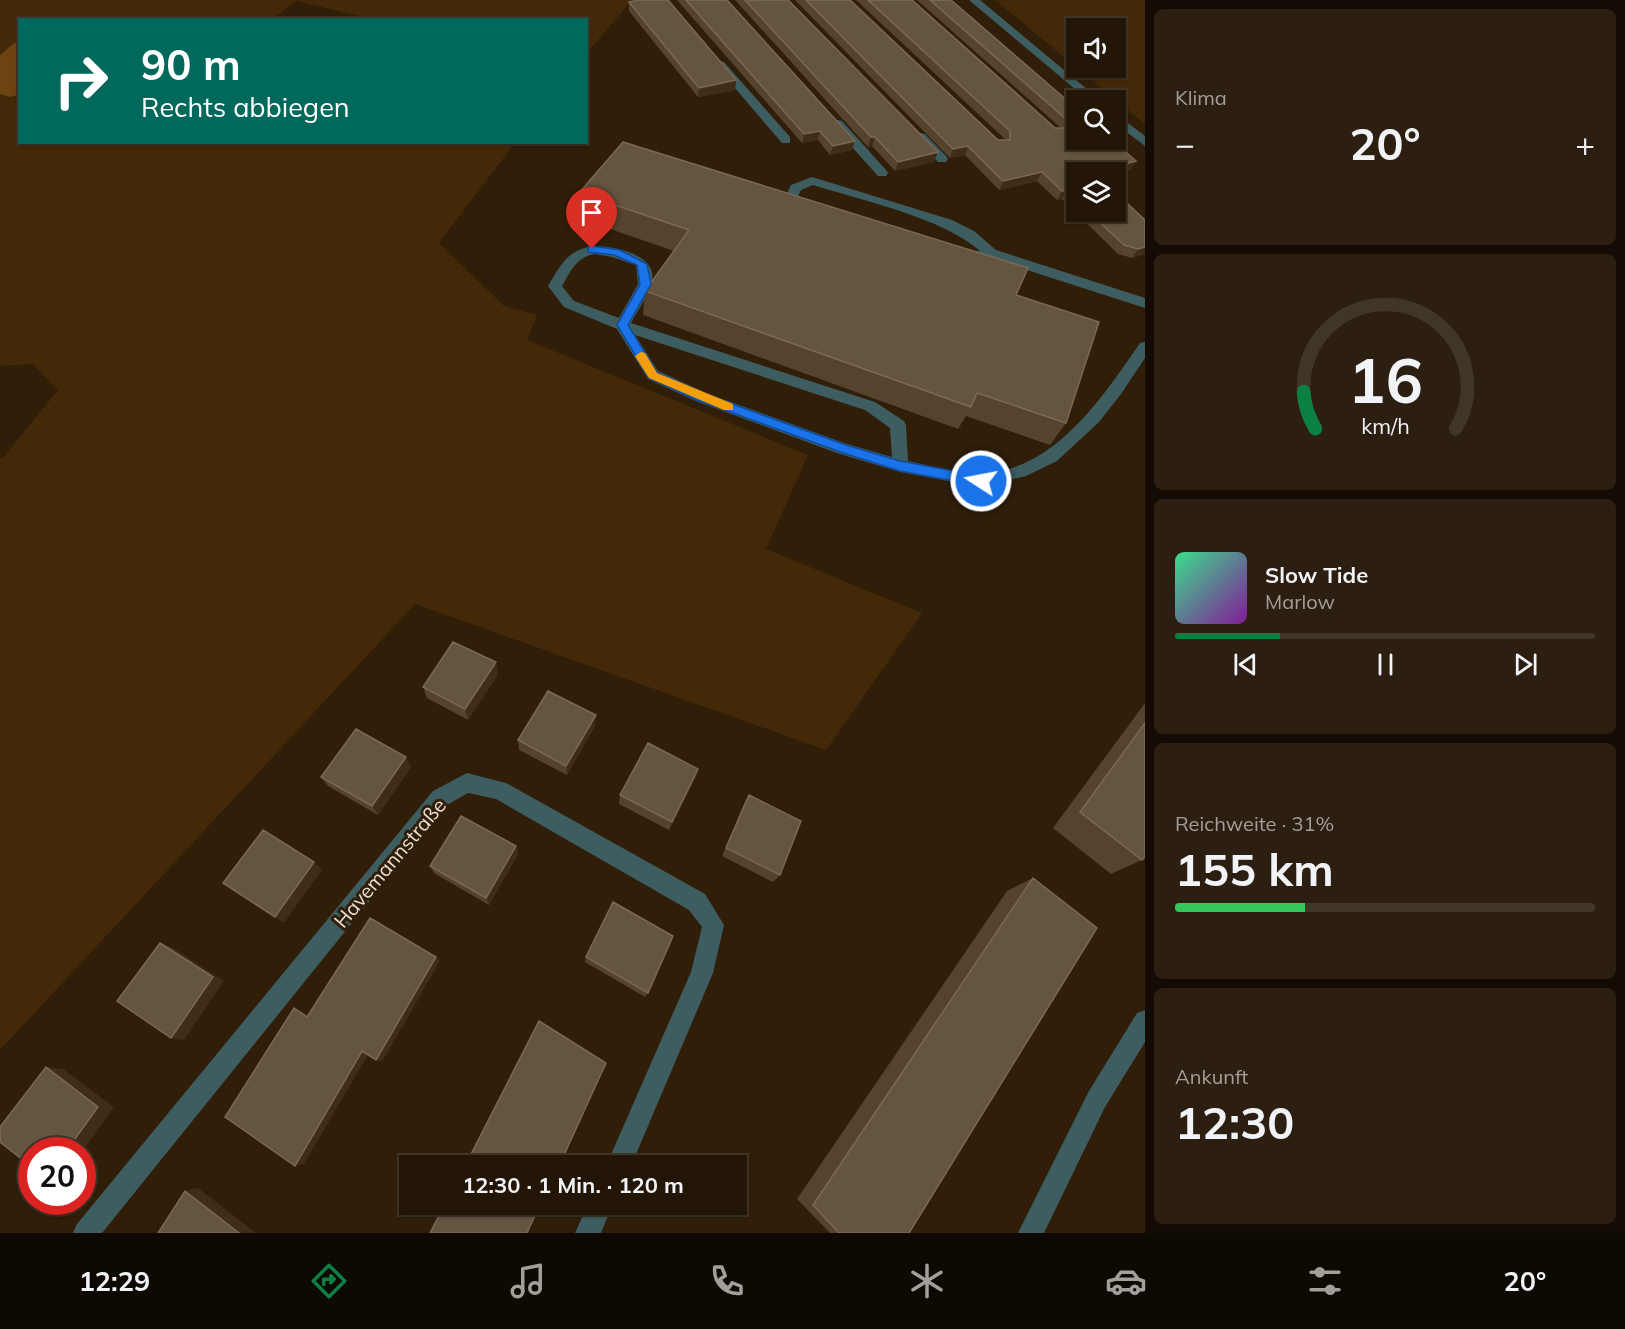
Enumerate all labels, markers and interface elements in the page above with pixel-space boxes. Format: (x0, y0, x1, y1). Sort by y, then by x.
map controls (1066, 18, 1126, 222)
button: sound (1066, 18, 1126, 78)
text: 90 m (141, 38, 241, 91)
icon: right (42, 42, 120, 120)
text: Klima (1175, 85, 1227, 110)
text: Rechts abbiegen (141, 90, 350, 124)
button: search (1066, 90, 1126, 150)
text: 20° (1349, 115, 1421, 171)
text: − (1175, 123, 1195, 164)
text: + (1575, 123, 1595, 164)
button: layers (1066, 162, 1126, 222)
pin (566, 187, 617, 249)
icon: arrive (575, 196, 608, 229)
text: 16 (1348, 340, 1422, 419)
text: km/h (1361, 412, 1409, 439)
position arrow (949, 449, 1013, 513)
text: Slow Tide (1265, 561, 1368, 589)
text: Marlow (1265, 589, 1335, 614)
icon: previous (1229, 648, 1262, 681)
icon: pause (1369, 648, 1402, 681)
icon: next (1509, 648, 1542, 681)
street label: Havemannstraße (328, 793, 451, 932)
text: Reichweite · 31% (1175, 811, 1334, 836)
text: 155 km (1175, 841, 1334, 897)
text: Ankunft (1175, 1064, 1248, 1089)
text: 12:30 (1175, 1094, 1294, 1150)
speed limit sign: 20 (18, 1137, 96, 1215)
text: 12:30 · 1 Min. · 120 m (462, 1171, 684, 1199)
icon: directions (308, 1260, 350, 1302)
icon: music (507, 1260, 549, 1302)
icon: phone (706, 1260, 748, 1302)
icon: climate (906, 1260, 948, 1302)
icon: car (1105, 1260, 1147, 1302)
icon: filters (1304, 1260, 1346, 1302)
text: 12:29 (79, 1264, 150, 1298)
text: 20° (1504, 1264, 1546, 1298)

